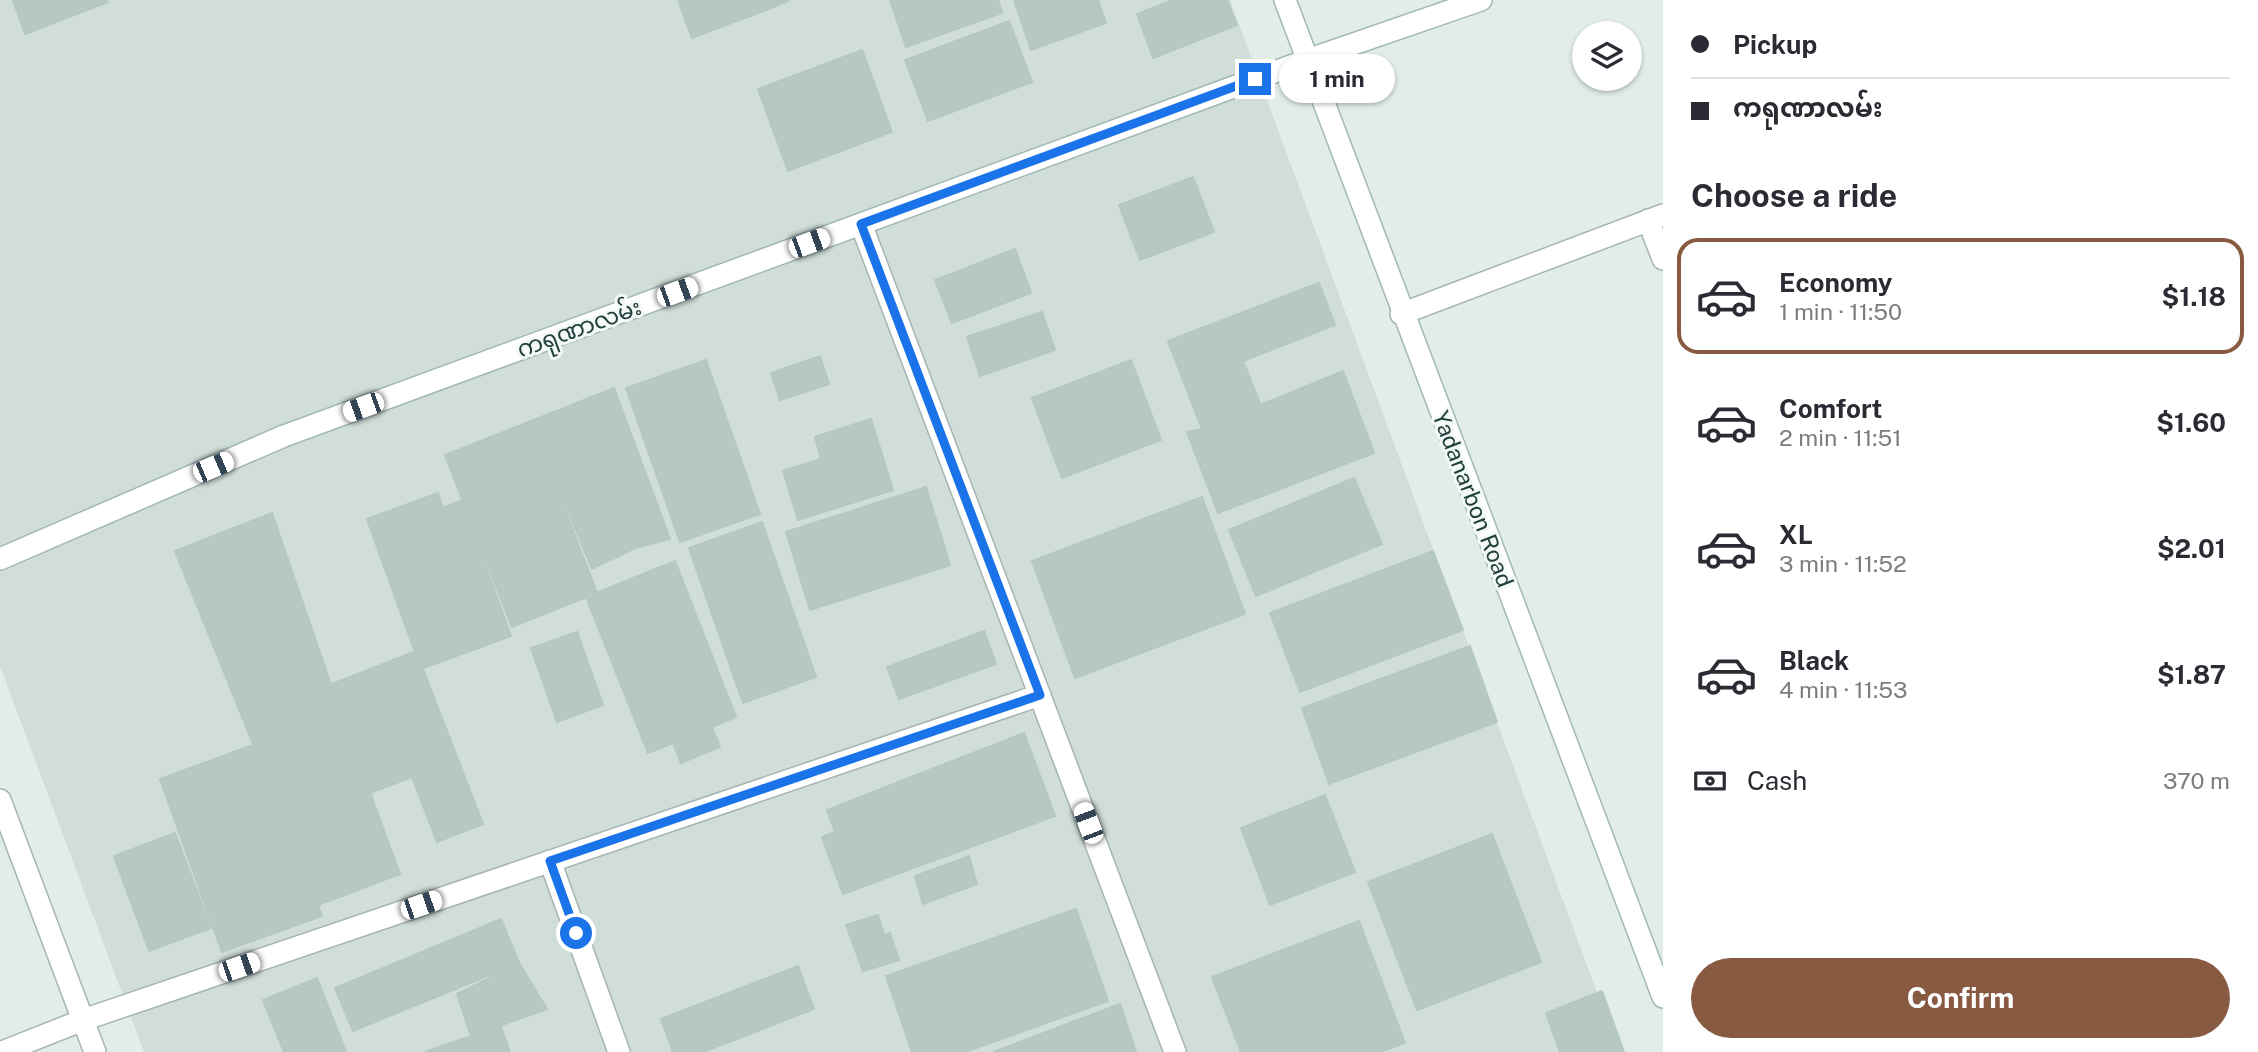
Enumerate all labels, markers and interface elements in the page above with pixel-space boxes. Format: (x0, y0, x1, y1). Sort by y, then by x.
map controls (1572, 21, 1642, 91)
button: layers (1572, 21, 1642, 91)
text: Pickup (1733, 29, 1817, 60)
callout: 1 min (1280, 55, 1395, 104)
route end (1239, 63, 1271, 95)
text: 1 min (1309, 65, 1365, 92)
text: ကရုဏာလမ်း (1733, 92, 1883, 123)
text: Choose a ride (1691, 177, 1897, 214)
car (786, 226, 833, 260)
icon: car (1695, 265, 1758, 328)
text: Economy (1779, 267, 1892, 298)
car (654, 275, 701, 309)
text: $1.18 (2162, 281, 2226, 312)
street label: ကရုဏာလမ်း (512, 291, 647, 368)
text: 1 min · 11:50 (1779, 298, 1902, 325)
car (340, 390, 387, 424)
icon: car (1695, 391, 1758, 454)
text: Comfort (1779, 393, 1882, 424)
street label: Yadanarbon Road (1427, 407, 1520, 591)
text: $1.60 (2156, 407, 2226, 438)
text: 2 min · 11:51 (1779, 424, 1902, 451)
car (190, 449, 237, 485)
icon: car (1695, 517, 1758, 580)
text: XL (1779, 519, 1813, 550)
text: $2.01 (2157, 533, 2226, 564)
text: 3 min · 11:52 (1779, 550, 1907, 577)
icon: car (1695, 643, 1758, 706)
text: Black (1779, 645, 1849, 676)
text: $1.87 (2157, 659, 2226, 690)
text: 4 min · 11:53 (1779, 676, 1908, 703)
icon: cash (1691, 762, 1729, 800)
text: Cash (1747, 765, 1807, 796)
text: 370 m (2163, 767, 2230, 794)
car (1071, 800, 1106, 846)
car (398, 888, 445, 922)
route start (560, 917, 592, 949)
car (216, 950, 263, 984)
button: Confirm (1691, 958, 2230, 1038)

